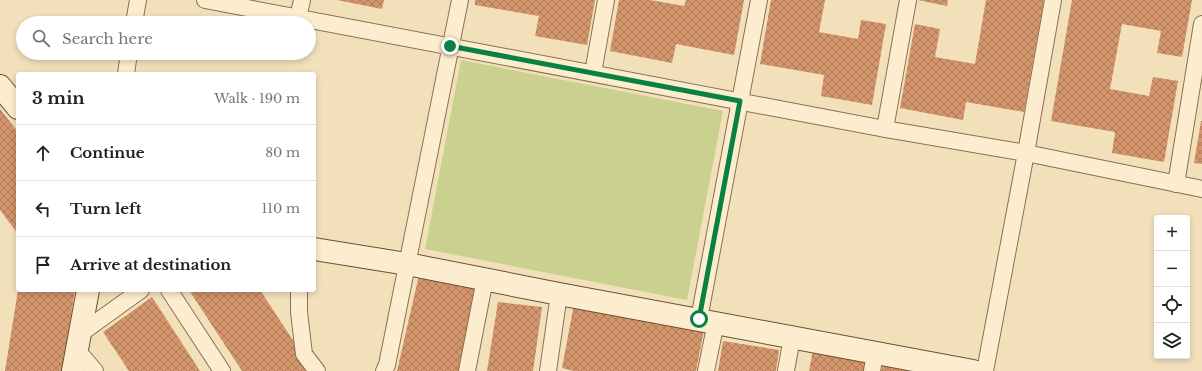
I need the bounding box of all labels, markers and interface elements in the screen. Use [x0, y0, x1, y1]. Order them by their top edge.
search box [16, 16, 316, 60]
icon: search [30, 27, 52, 49]
text: Search here [62, 29, 153, 48]
route end [441, 37, 459, 55]
text: 3 min [32, 88, 85, 109]
text: Walk · 190 m [214, 90, 300, 107]
icon: ahead [32, 142, 54, 164]
text: Continue [70, 143, 145, 162]
text: 80 m [265, 144, 300, 161]
icon: left [32, 198, 54, 220]
text: Turn left [70, 199, 141, 218]
text: 110 m [261, 200, 300, 217]
map controls [1154, 215, 1190, 359]
button: + [1154, 215, 1190, 251]
button: − [1154, 251, 1190, 287]
icon: arrive [32, 254, 54, 276]
text: Arrive at destination [70, 255, 231, 274]
button: locate [1154, 287, 1190, 323]
route start [690, 310, 708, 328]
button: layers [1154, 323, 1190, 359]

